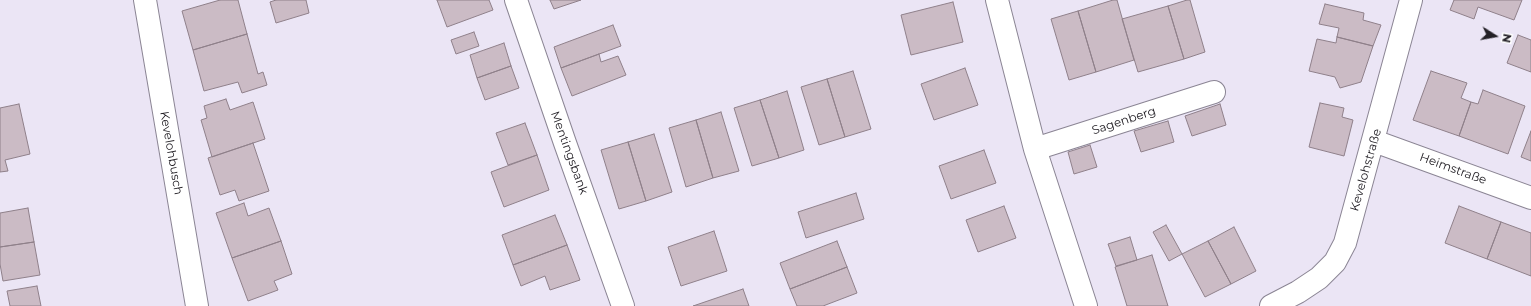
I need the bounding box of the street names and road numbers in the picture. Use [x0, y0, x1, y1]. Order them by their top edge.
street label: Sagenberg [1090, 104, 1158, 138]
street label: Mentingsbank [547, 109, 591, 197]
street label: Kevelohbusch [157, 110, 185, 196]
street label: Kevelohstraße [1347, 127, 1385, 213]
street label: Heimstraße [1417, 150, 1489, 188]

